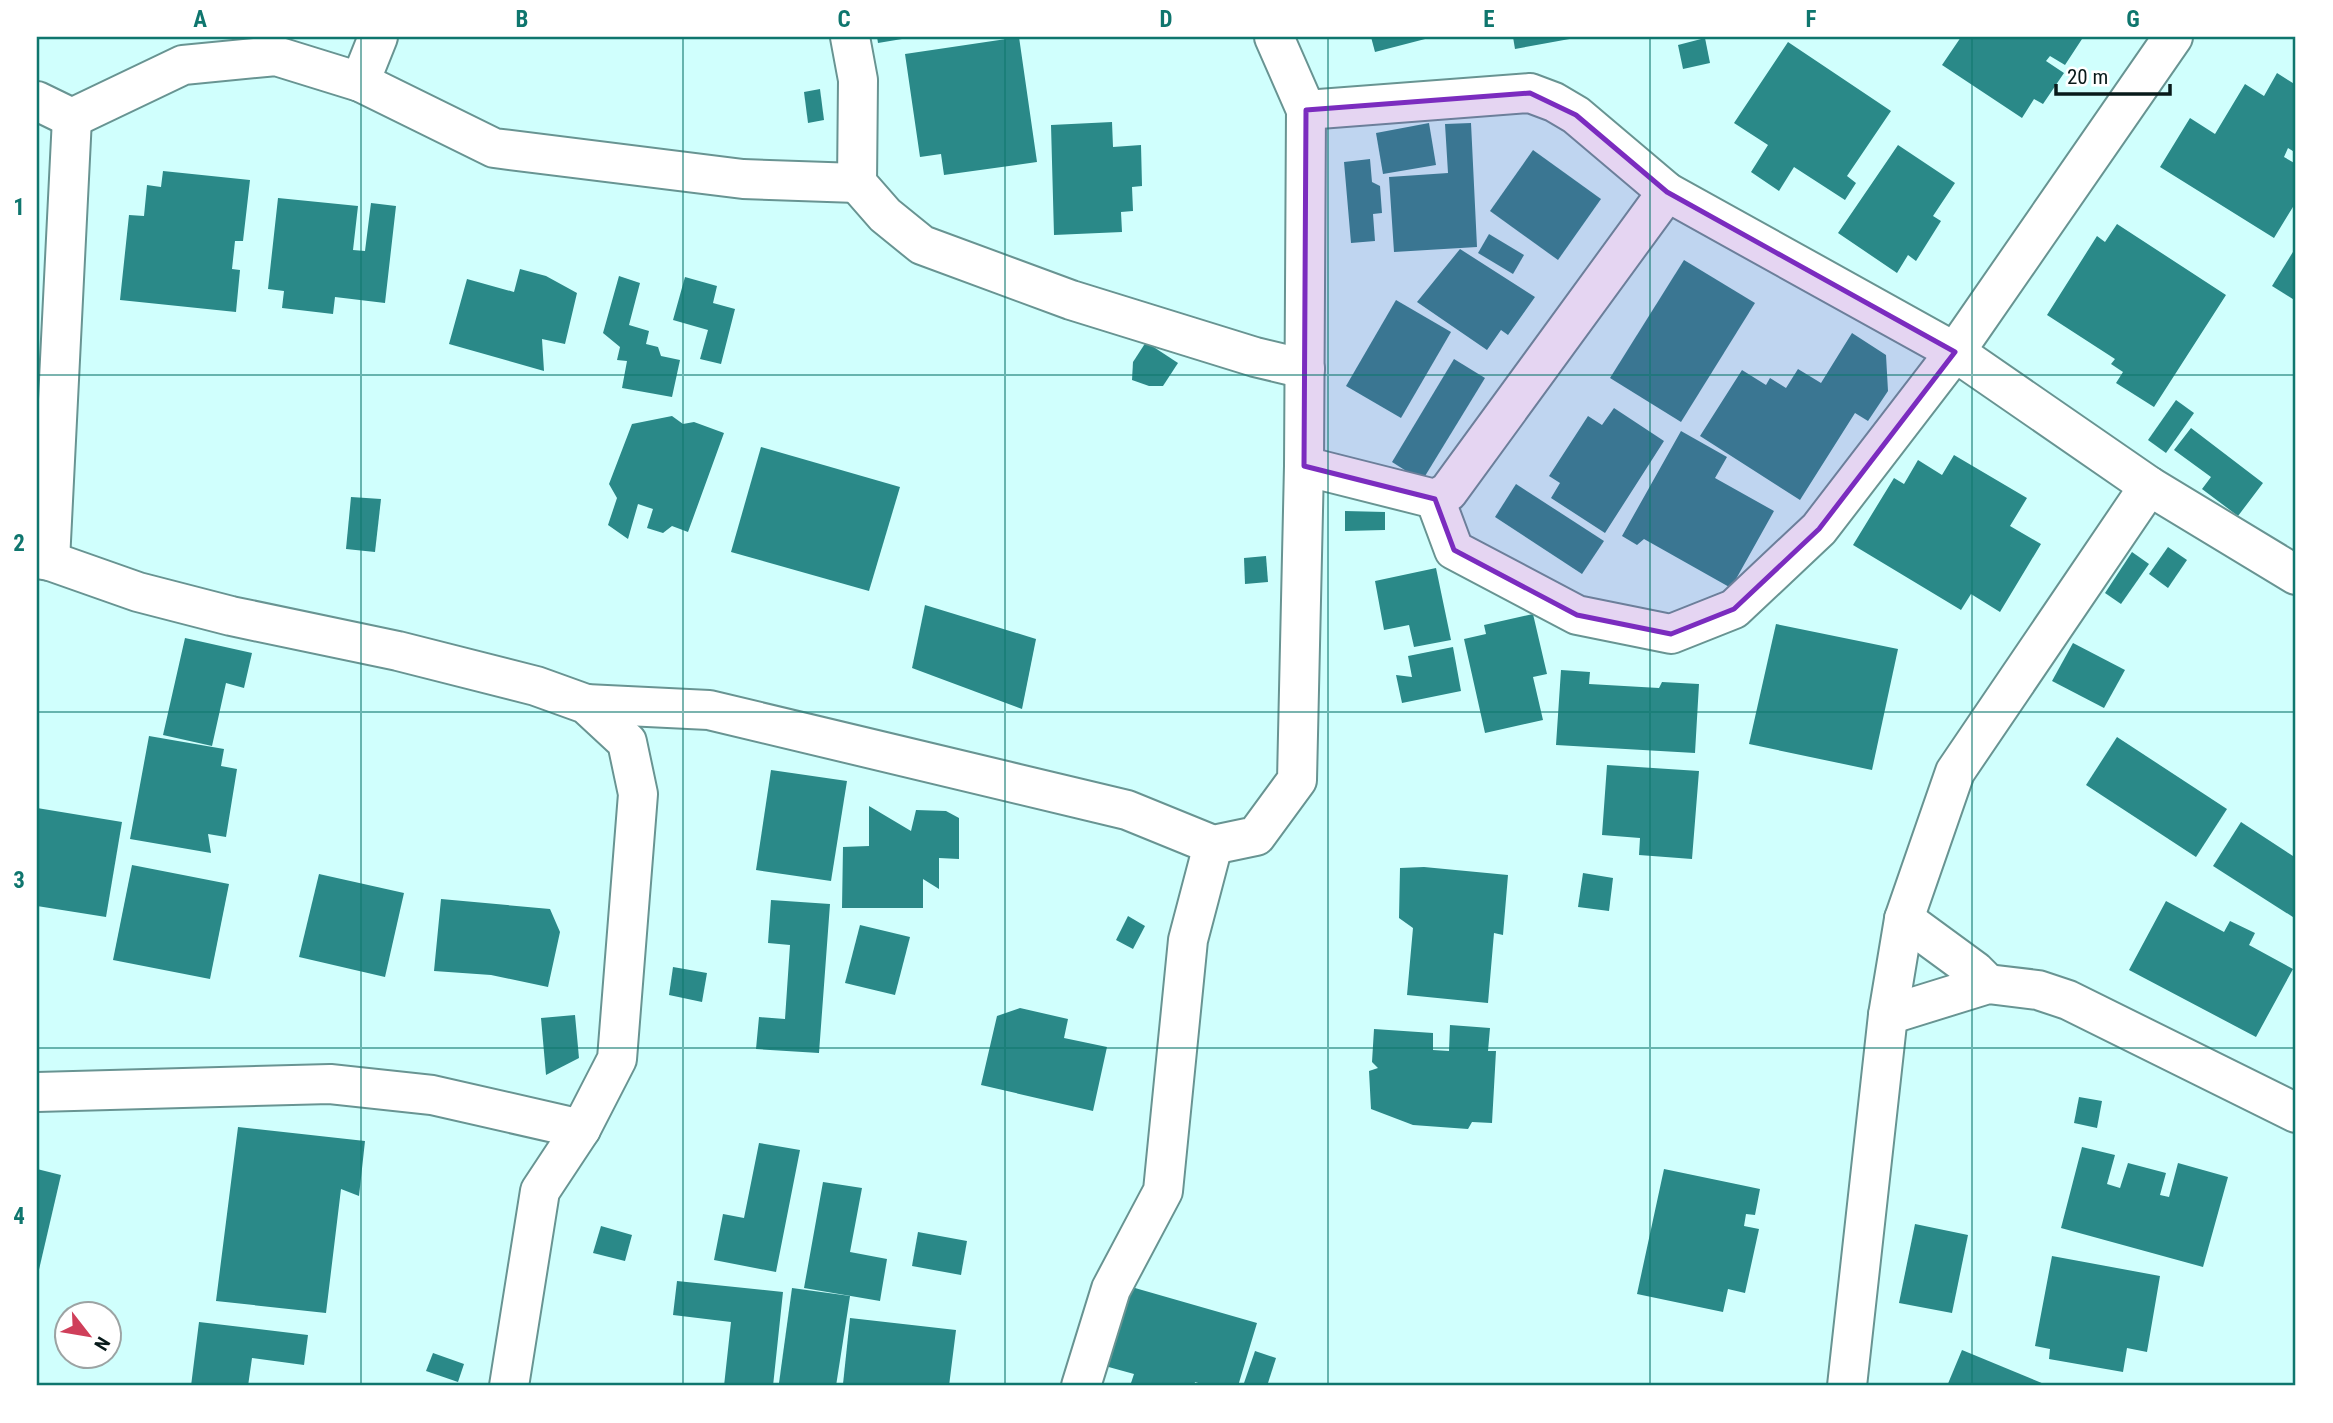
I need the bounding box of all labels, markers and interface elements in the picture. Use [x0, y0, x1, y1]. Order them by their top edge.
text: A [193, 6, 207, 33]
text: B [516, 6, 528, 33]
text: C [837, 6, 851, 33]
text: D [1160, 6, 1173, 33]
text: E [1483, 6, 1495, 33]
text: F [1806, 6, 1817, 33]
text: G [2126, 6, 2140, 33]
scale bar [2056, 52, 2170, 96]
text: 20 m [2067, 65, 2108, 89]
text: 1 [13, 194, 25, 221]
text: 2 [13, 530, 25, 557]
text: 3 [13, 867, 25, 894]
text: 4 [13, 1203, 25, 1230]
north arrow [52, 1300, 122, 1370]
text: N [89, 1333, 115, 1354]

